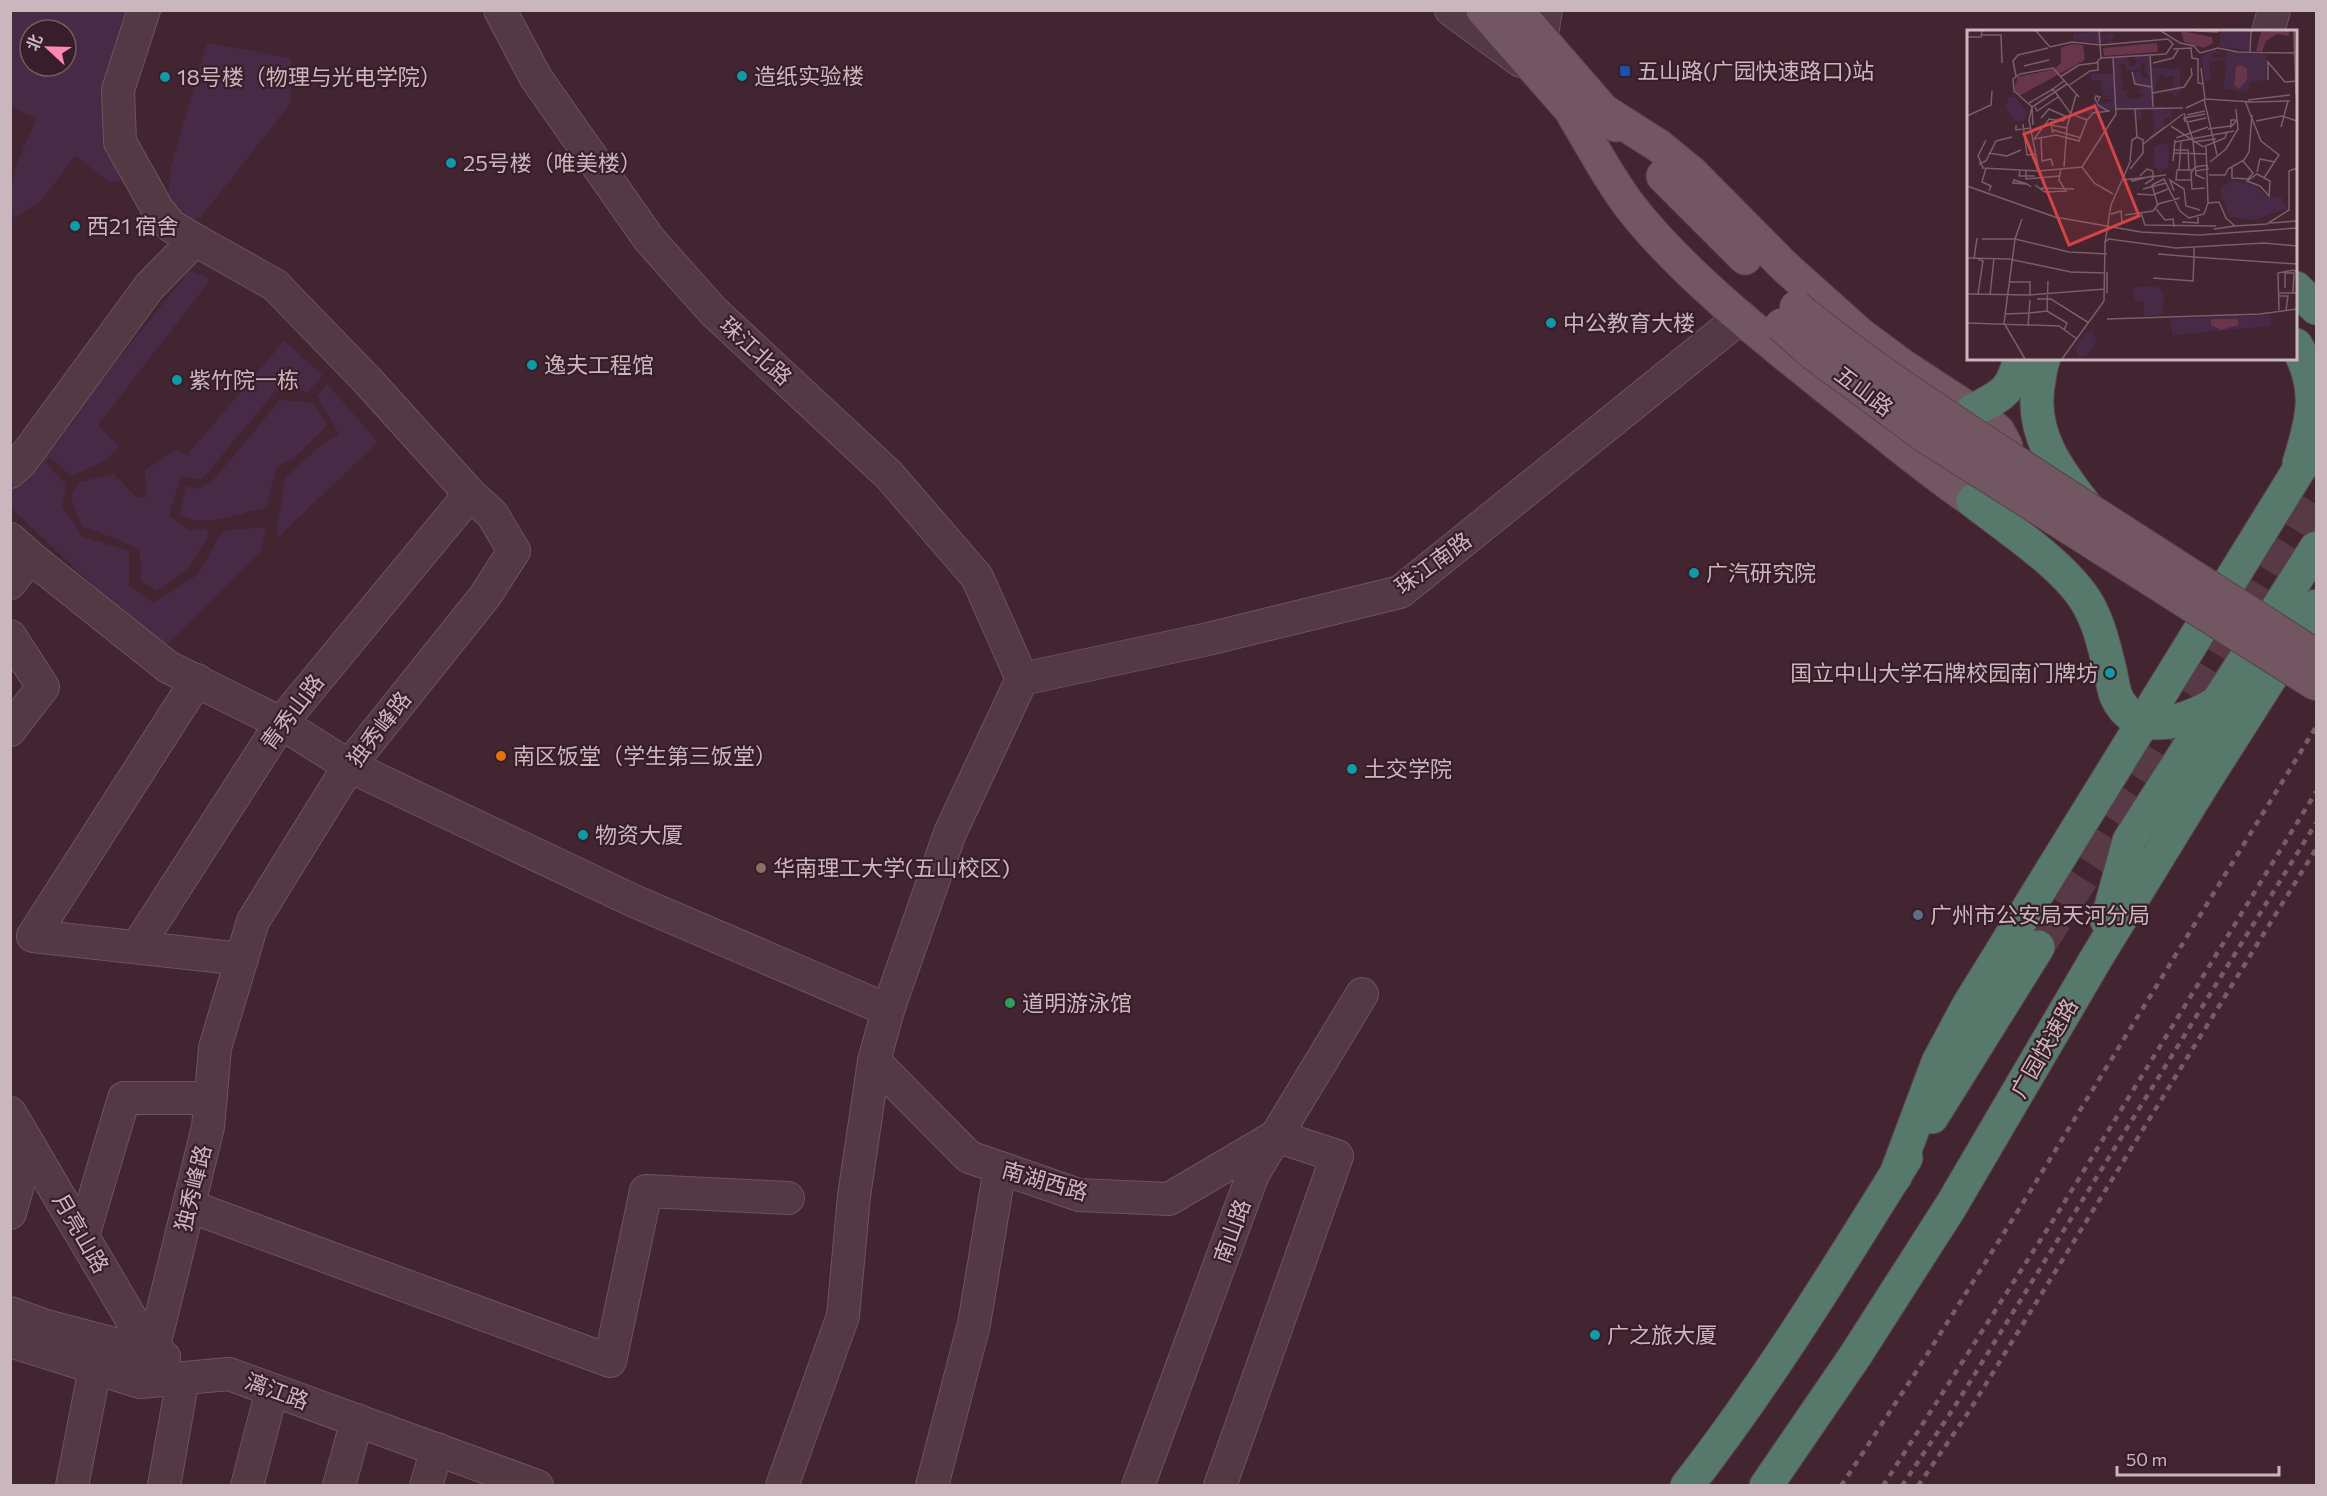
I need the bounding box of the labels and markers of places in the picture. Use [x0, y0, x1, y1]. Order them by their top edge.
place label: 五山路(广园快速路口)站 [1637, 57, 1874, 84]
place label: 造纸实验楼 [754, 62, 864, 89]
place label: 18号楼（物理与光电学院） [177, 63, 442, 90]
marker: 五山路(广园快速路口)站 [1618, 64, 1632, 78]
marker: 造纸实验楼 [735, 69, 749, 83]
marker: 18号楼（物理与光电学院） [158, 70, 172, 84]
place label: 25号楼（唯美楼） [463, 149, 642, 176]
marker: 25号楼（唯美楼） [444, 156, 458, 170]
place label: 西21 宿舍 [87, 212, 179, 239]
marker: 西21 宿舍 [68, 219, 82, 233]
place label: 中公教育大楼 [1563, 309, 1695, 336]
marker: 中公教育大楼 [1544, 316, 1558, 330]
place label: 逸夫工程馆 [544, 351, 654, 378]
marker: 逸夫工程馆 [525, 358, 539, 372]
place label: 紫竹院一栋 [189, 366, 299, 393]
marker: 紫竹院一栋 [170, 373, 184, 387]
place label: 广汽研究院 [1706, 559, 1816, 586]
marker: 广汽研究院 [1687, 566, 1701, 580]
place label: 国立中山大学石牌校园南门牌坊 [1790, 659, 2098, 686]
marker: 国立中山大学石牌校园南门牌坊 [2103, 666, 2117, 680]
place label: 南区饭堂（学生第三饭堂） [513, 742, 777, 769]
marker: 南区饭堂（学生第三饭堂） [494, 749, 508, 763]
place label: 土交学院 [1364, 755, 1452, 782]
marker: 土交学院 [1345, 762, 1359, 776]
place label: 物资大厦 [595, 821, 683, 848]
marker: 物资大厦 [576, 828, 590, 842]
place label: 华南理工大学(五山校区) [773, 854, 1010, 881]
marker: 华南理工大学(五山校区) [754, 861, 768, 875]
place label: 广州市公安局天河分局 [1930, 901, 2150, 928]
marker: 广州市公安局天河分局 [1911, 908, 1925, 922]
place label: 道明游泳馆 [1022, 989, 1132, 1016]
marker: 道明游泳馆 [1003, 996, 1017, 1010]
place label: 广之旅大厦 [1607, 1321, 1717, 1348]
marker: 广之旅大厦 [1588, 1328, 1602, 1342]

